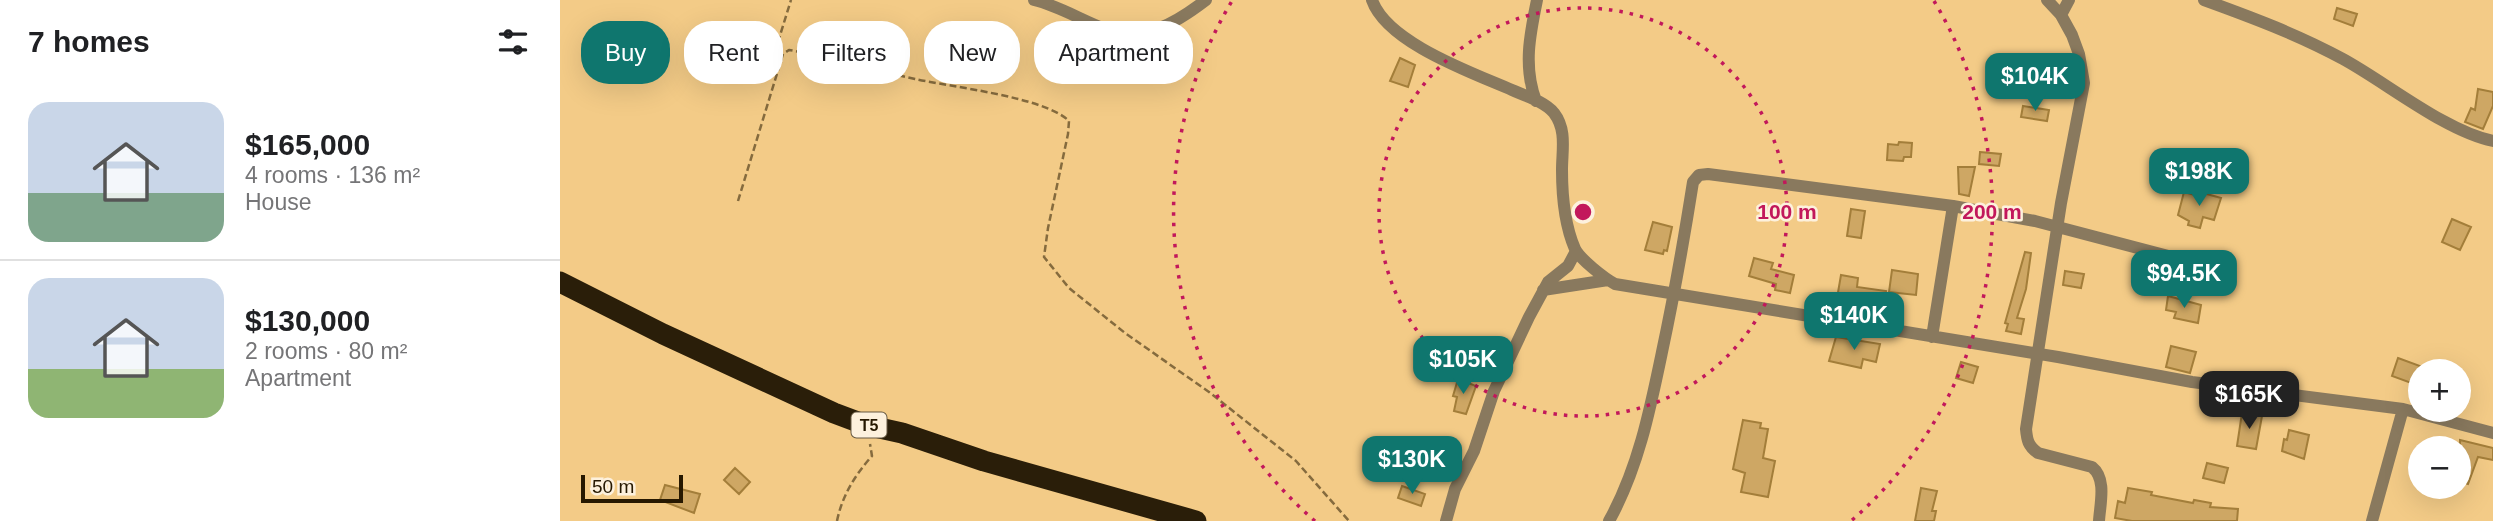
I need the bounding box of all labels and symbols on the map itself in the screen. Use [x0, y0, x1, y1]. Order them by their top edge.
pin: $104K [1986, 54, 2084, 113]
pin: $198K [2150, 148, 2248, 208]
centre of rings [1571, 200, 1595, 224]
text: 100 m [1757, 200, 1817, 223]
text: 200 m [1962, 200, 2022, 223]
pin: $94.5K [2127, 250, 2241, 310]
pin: $140K [1805, 292, 1903, 352]
pin: $105K [1414, 336, 1512, 396]
pin: $165K [2200, 372, 2298, 431]
road number: T5 [852, 412, 886, 438]
pin: $130K [1363, 436, 1461, 496]
scale bar [581, 472, 682, 504]

